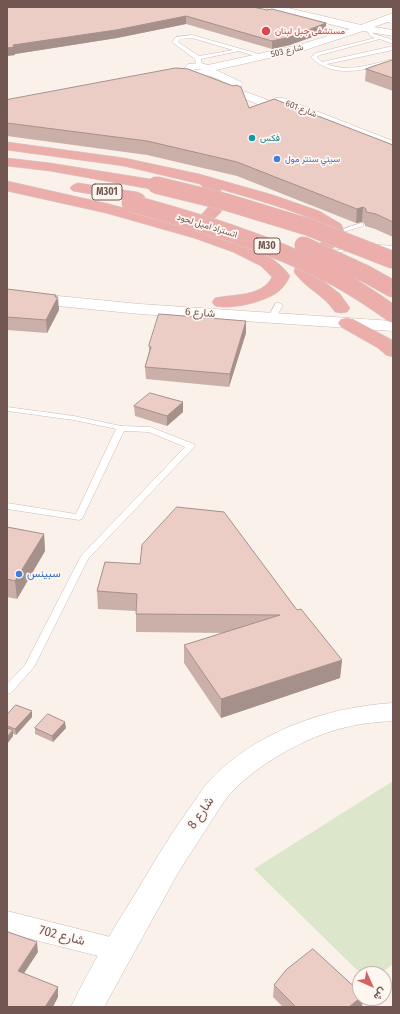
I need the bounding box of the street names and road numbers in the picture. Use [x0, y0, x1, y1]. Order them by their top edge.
street label: شارع 503 [270, 42, 304, 60]
street label: شارع 601 [284, 98, 318, 120]
road number: M301 [92, 184, 122, 200]
street label: اتستراد اميل لحود [175, 212, 239, 240]
road number: M30 [254, 238, 280, 254]
street label: شارع 6 [184, 305, 216, 321]
street label: شارع 8 [184, 794, 218, 832]
street label: شارع 702 [37, 923, 87, 949]

